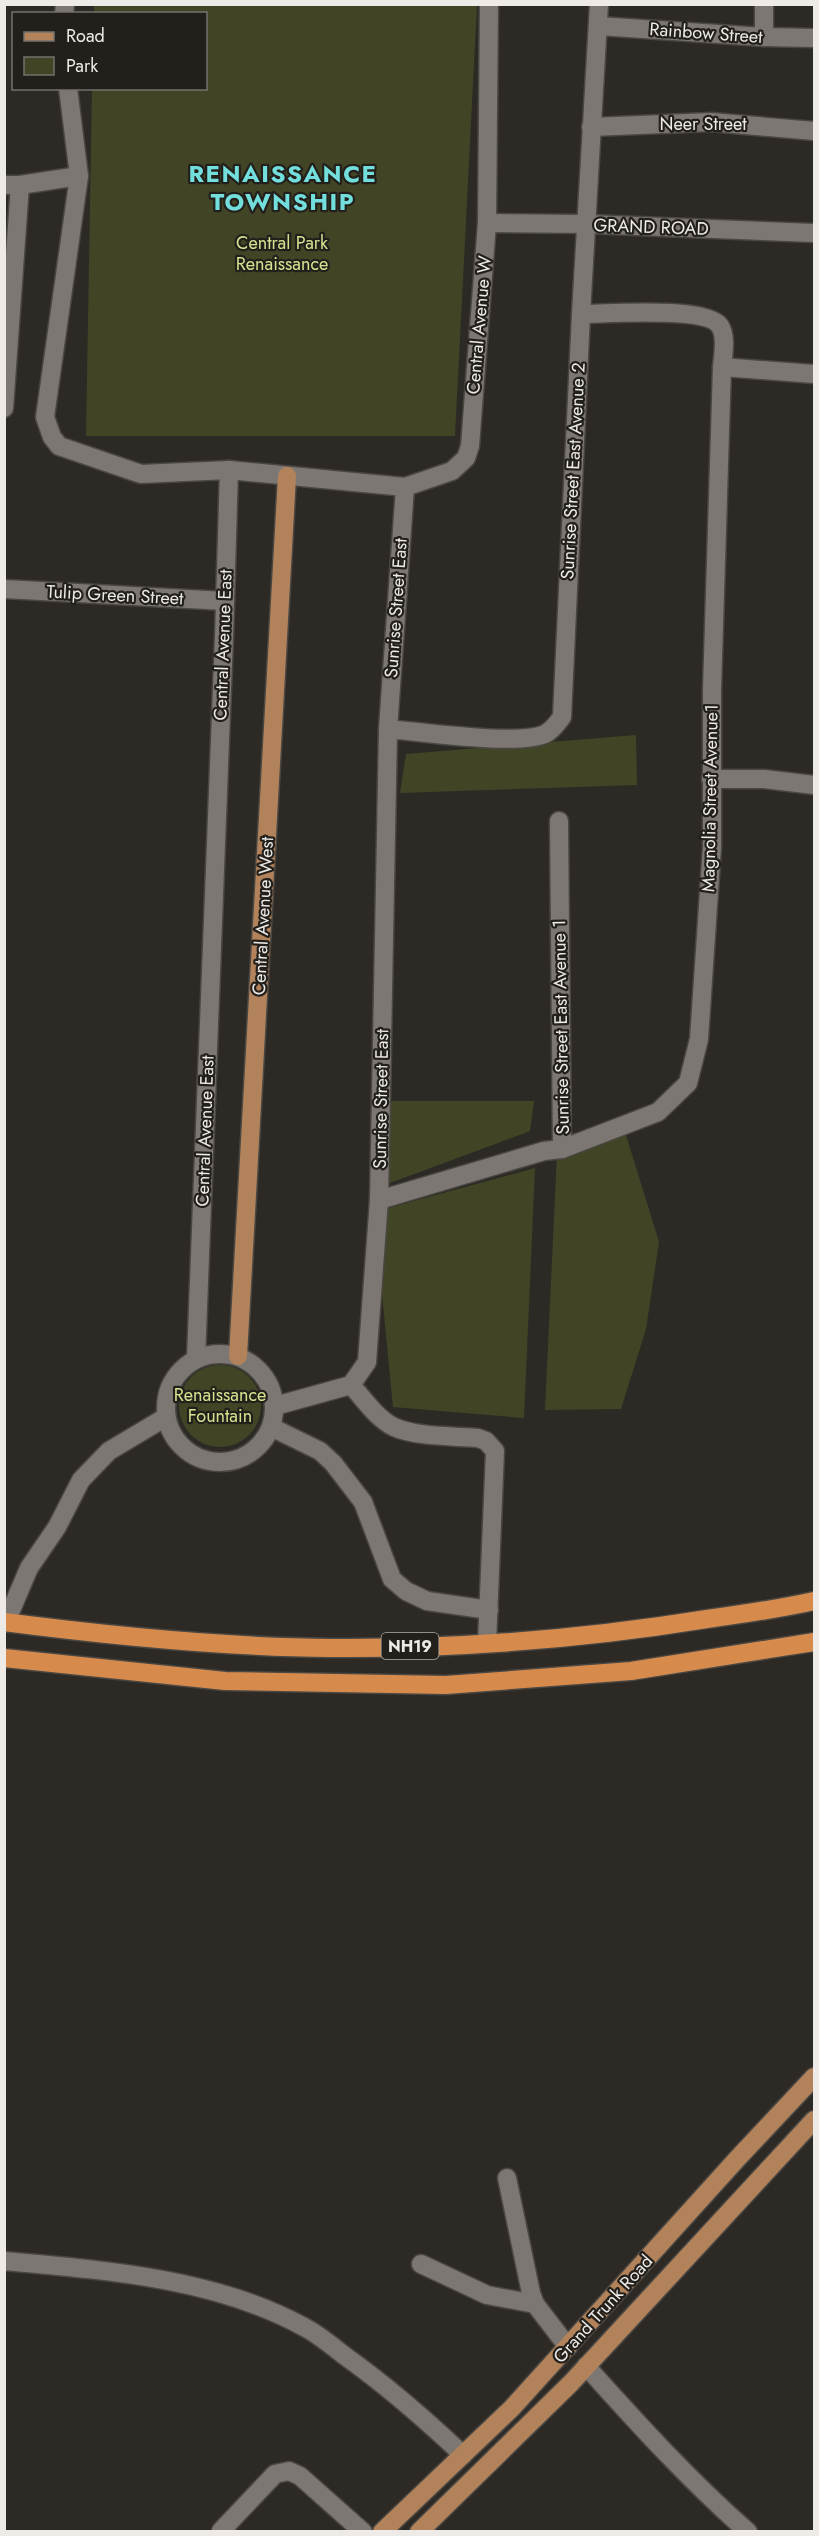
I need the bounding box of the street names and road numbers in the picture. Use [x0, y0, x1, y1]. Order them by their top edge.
street label: Rainbow Street [649, 16, 764, 50]
street label: Neer Street [659, 111, 747, 137]
street label: GRAND ROAD [593, 212, 709, 242]
street label: Central Avenue W [460, 254, 498, 395]
street label: Sunrise Street East Avenue 2 [554, 362, 592, 580]
street label: Sunrise Street East [378, 537, 414, 679]
street label: Central Avenue East [207, 568, 239, 721]
street label: Tulip Green Street [46, 578, 185, 612]
street label: Magnolia Street Avenue1 [695, 704, 725, 892]
street label: Central Avenue West [246, 836, 280, 996]
street label: Sunrise Street East Avenue 1 [546, 919, 576, 1135]
street label: Sunrise Street East [367, 1028, 395, 1169]
street label: Central Avenue East [189, 1054, 221, 1207]
road number: NH19 [382, 1633, 438, 1659]
street label: Grand Trunk Road [547, 2249, 659, 2369]

